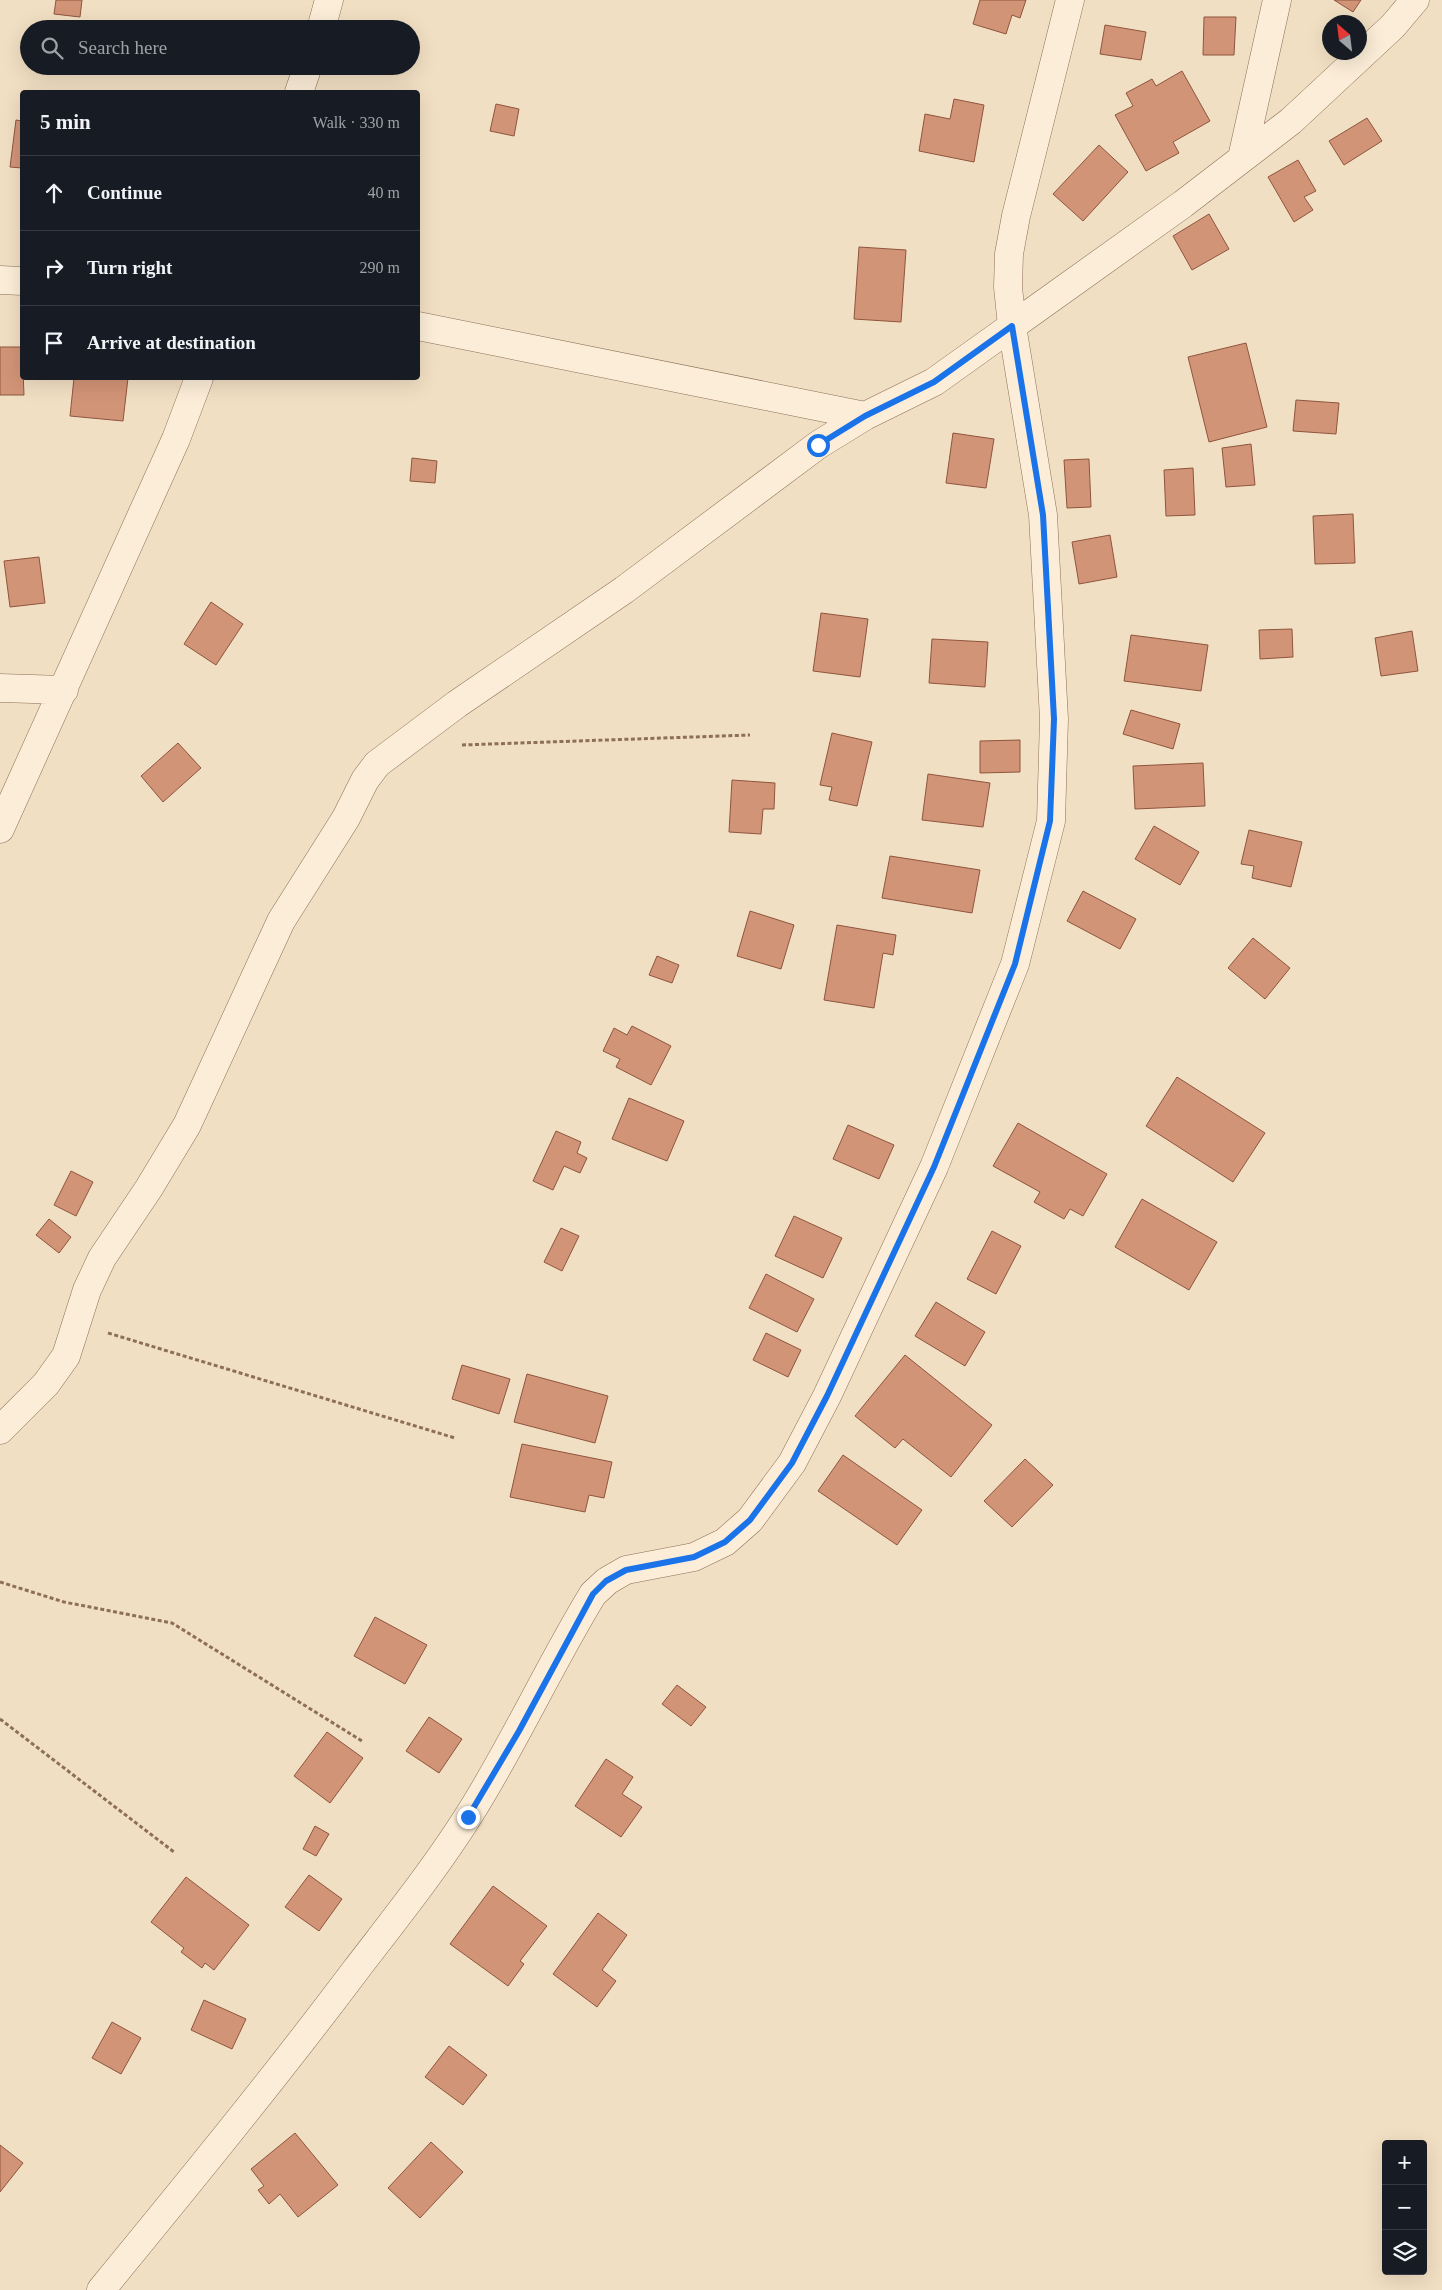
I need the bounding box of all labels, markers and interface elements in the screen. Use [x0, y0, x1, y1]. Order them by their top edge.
north arrow [1322, 15, 1367, 60]
search box [20, 20, 420, 75]
icon: search [38, 34, 66, 62]
text: Search here [78, 37, 167, 58]
text: 5 min [40, 110, 91, 134]
text: Walk · 330 m [313, 114, 400, 131]
icon: ahead [40, 179, 68, 207]
text: Continue [87, 182, 162, 203]
text: 40 m [368, 184, 400, 201]
icon: right [40, 254, 68, 282]
text: Turn right [87, 257, 172, 278]
text: 290 m [360, 259, 400, 276]
icon: arrive [40, 329, 68, 357]
text: Arrive at destination [87, 332, 256, 353]
route start [807, 434, 830, 457]
route end [457, 1806, 480, 1829]
map controls [1382, 2140, 1427, 2275]
button: + [1382, 2140, 1427, 2185]
button: − [1382, 2185, 1427, 2230]
button: layers [1382, 2230, 1427, 2275]

